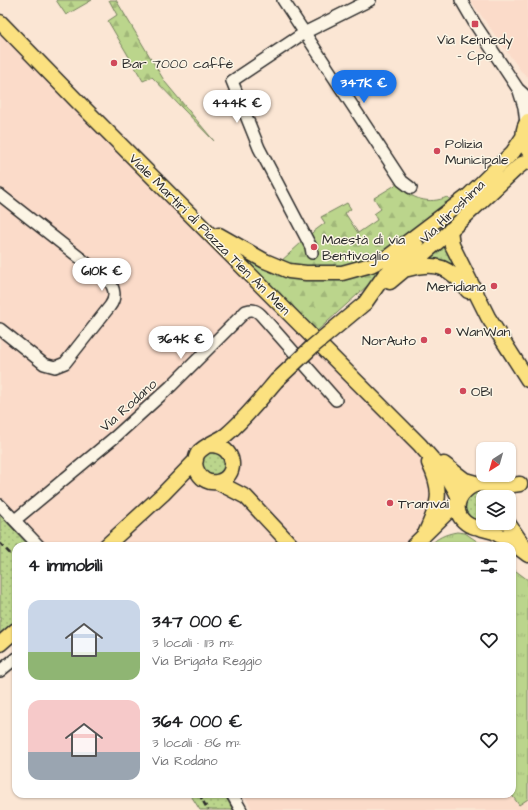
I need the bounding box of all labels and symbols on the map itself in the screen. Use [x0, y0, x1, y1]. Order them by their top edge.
marker: Via Kennedy - Cpo [470, 19, 480, 29]
place label: Via Kennedy - Cpo [437, 30, 513, 66]
place label: Bar 7000 caffè [122, 54, 234, 74]
marker: Bar 7000 caffè [109, 58, 119, 68]
pin: 347K € [331, 70, 397, 104]
pin: 444K € [204, 90, 270, 124]
place label: Polizia Municipale [445, 134, 509, 170]
marker: Polizia Municipale [432, 146, 442, 156]
street label: Viale Martiri di Piazza Tien An Men [124, 149, 295, 320]
street label: Via Hiroshima [416, 175, 490, 248]
place label: Maestà di via Bentivoglio [322, 230, 405, 266]
marker: Maestà di via Bentivoglio [309, 242, 319, 252]
pin: 610K € [69, 258, 135, 292]
place label: Meridiana [426, 277, 486, 297]
marker: Meridiana [489, 281, 499, 291]
place label: WanWan [456, 322, 511, 342]
pin: 364K € [148, 326, 214, 360]
marker: WanWan [443, 326, 453, 336]
place label: NorAuto [362, 331, 416, 351]
marker: NorAuto [419, 335, 429, 345]
street label: Via Rodano [96, 375, 162, 437]
place label: OBI [471, 382, 492, 402]
marker: OBI [458, 386, 468, 396]
north arrow [476, 442, 516, 482]
place label: Tramvai [398, 494, 449, 514]
marker: Tramvai [385, 498, 395, 508]

